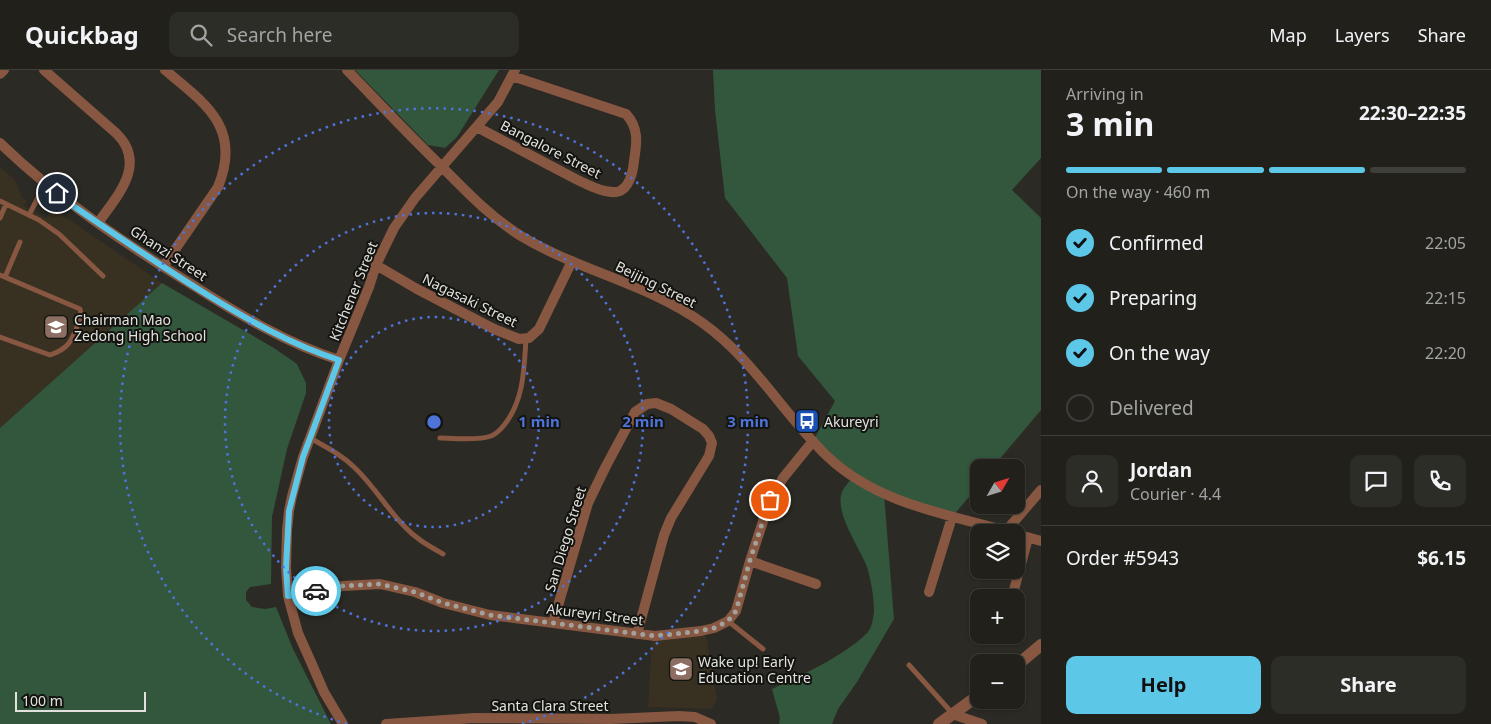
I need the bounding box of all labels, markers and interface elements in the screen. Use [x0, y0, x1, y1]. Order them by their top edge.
search box [169, 12, 519, 57]
text: Quickbag [25, 18, 139, 51]
icon: search [187, 21, 215, 49]
text: Search here [227, 22, 332, 48]
text: Map [1269, 23, 1307, 47]
text: Layers [1335, 23, 1390, 47]
text: Share [1418, 23, 1466, 47]
text: Arriving in [1066, 83, 1144, 105]
text: 22:30–22:35 [1359, 100, 1466, 126]
text: 3 min [1066, 102, 1154, 145]
street label: Bangalore Street [498, 116, 604, 182]
pin [36, 172, 78, 214]
icon: home [43, 179, 71, 207]
text: On the way · 460 m [1066, 181, 1210, 203]
street label: Ghanzi Street [127, 221, 211, 285]
icon: check [1066, 229, 1094, 257]
text: Confirmed [1109, 230, 1204, 256]
text: 22:05 [1425, 232, 1466, 254]
street label: Kitchener Street [324, 238, 382, 344]
street label: Beijing Street [612, 256, 700, 312]
street label: Nagasaki Street [419, 269, 521, 331]
icon: check [1066, 284, 1094, 312]
text: Preparing [1109, 285, 1197, 311]
text: 22:15 [1425, 287, 1466, 309]
place label: Chairman Mao Zedong High School [74, 310, 206, 345]
school or university icon: Chairman Mao Zedong High School [43, 314, 69, 340]
icon: check [1066, 339, 1094, 367]
text: On the way [1109, 340, 1210, 366]
text: 22:20 [1425, 342, 1466, 364]
text: Delivered [1109, 395, 1194, 421]
bus stop icon: Akureyri [794, 408, 820, 434]
text: 1 min [518, 411, 560, 431]
text: 2 min [622, 411, 664, 431]
text: 3 min [727, 411, 769, 431]
place label: Akureyri [824, 412, 879, 431]
centre of rings [425, 413, 443, 431]
button: person [1066, 455, 1118, 507]
button: chat [1350, 455, 1402, 507]
button: phone [1414, 455, 1466, 507]
text: Jordan [1130, 457, 1192, 483]
north arrow [970, 459, 1025, 514]
map controls [970, 459, 1025, 709]
pin [749, 479, 791, 521]
text: Courier · 4.4 [1130, 483, 1221, 505]
street label: San Diego Street [540, 484, 590, 594]
icon: bag [756, 486, 784, 514]
button: layers [970, 524, 1025, 579]
text: Order #5943 [1066, 545, 1179, 571]
text: $6.15 [1417, 545, 1466, 571]
courier [291, 566, 341, 616]
icon: car [302, 577, 330, 605]
button: + [970, 589, 1025, 644]
street label: Akureyri Street [545, 599, 645, 629]
place label: Wake up! Early Education Centre [698, 652, 811, 687]
button: − [970, 654, 1025, 709]
school or university icon: Wake up! Early Education Centre [668, 656, 694, 682]
button: Help [1066, 656, 1261, 714]
button: Share [1271, 656, 1466, 714]
scale bar [15, 689, 146, 712]
text: 100 m [22, 691, 63, 710]
street label: Santa Clara Street [491, 696, 609, 715]

